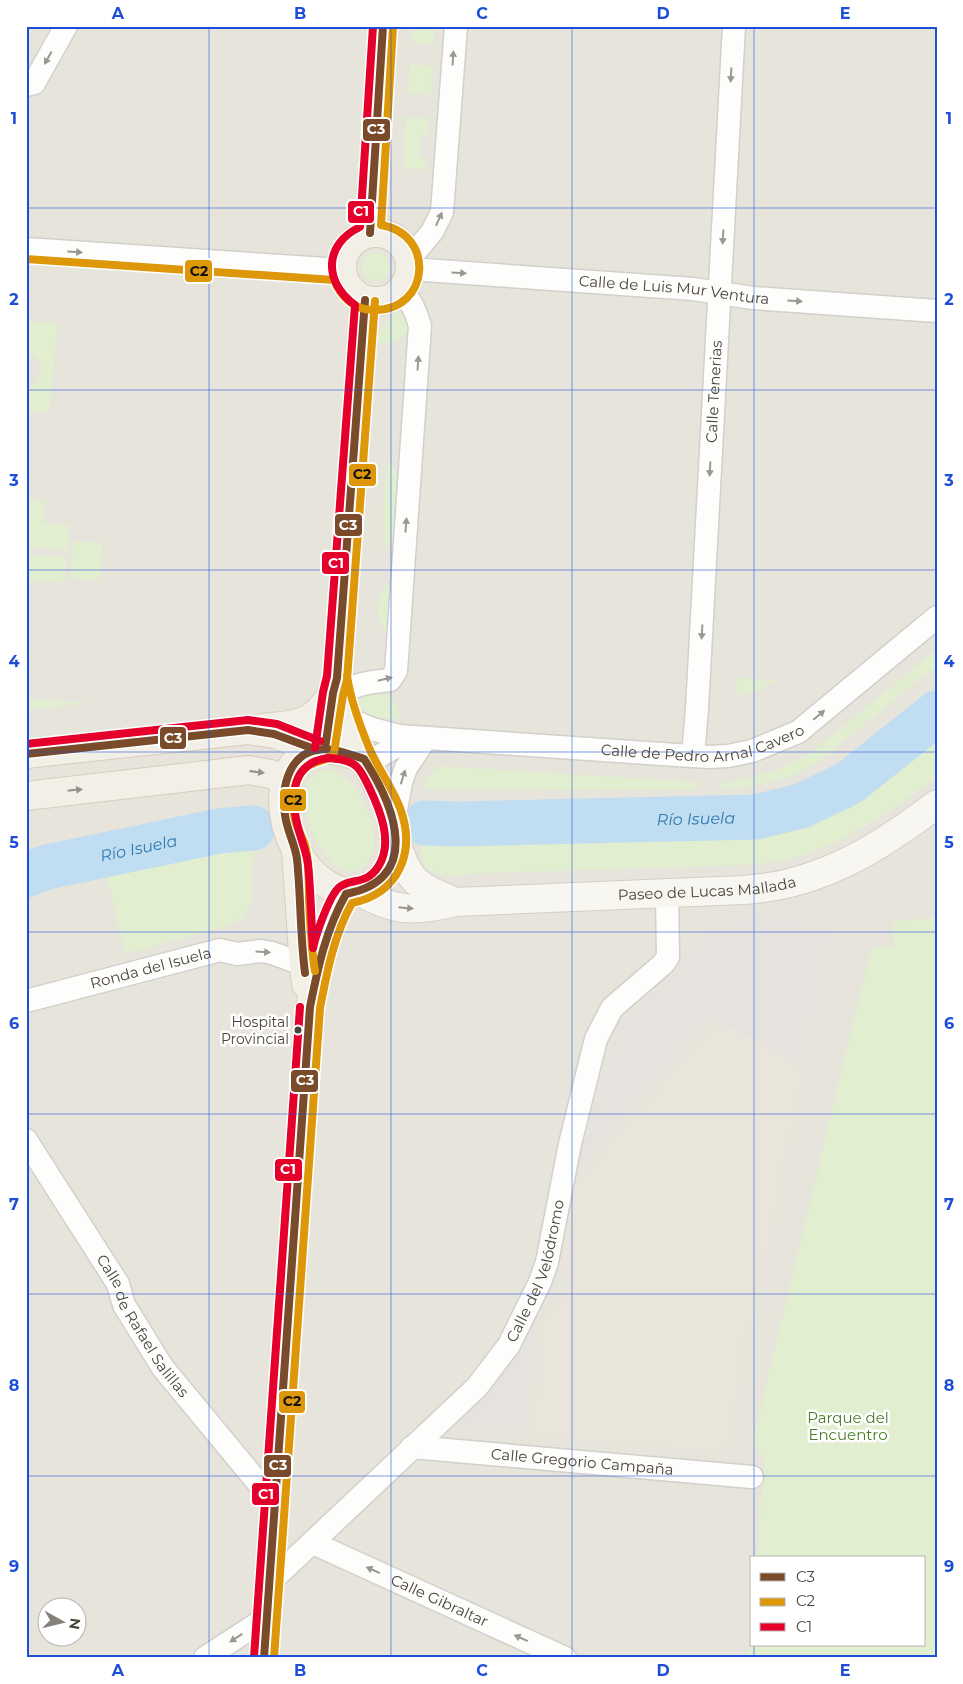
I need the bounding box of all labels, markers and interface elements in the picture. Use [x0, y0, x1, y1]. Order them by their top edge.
text: A [111, 4, 125, 23]
text: B [294, 4, 306, 23]
text: C [476, 4, 488, 23]
text: D [656, 4, 670, 23]
text: E [840, 4, 850, 23]
one-way arrow [450, 50, 458, 66]
one-way arrow [44, 51, 52, 66]
one-way arrow [727, 67, 735, 83]
text: 1 [11, 109, 17, 128]
text: 1 [946, 109, 952, 128]
line badge: C3 [362, 118, 391, 142]
text: C3 [367, 120, 385, 138]
line badge: C1 [347, 200, 375, 224]
text: C1 [353, 202, 369, 220]
one-way arrow [435, 212, 443, 226]
one-way arrow [718, 229, 726, 245]
one-way arrow [67, 248, 83, 256]
line badge: C2 [184, 259, 213, 283]
text: C2 [190, 262, 208, 280]
one-way arrow [451, 269, 467, 277]
street label: Calle de Luis Mur Ventura [578, 271, 770, 308]
text: 2 [9, 290, 19, 309]
text: 2 [944, 290, 954, 309]
one-way arrow [787, 298, 803, 306]
street label: Calle Tenerias [701, 340, 726, 443]
one-way arrow [414, 354, 422, 370]
one-way arrow [706, 462, 714, 478]
line badge: C2 [348, 463, 377, 487]
text: C2 [353, 465, 371, 483]
text: 3 [8, 471, 19, 490]
text: 3 [943, 471, 954, 490]
line badge: C3 [334, 513, 363, 537]
text: C3 [339, 516, 357, 534]
one-way arrow [403, 516, 411, 532]
line badge: C1 [321, 551, 350, 575]
text: C1 [328, 554, 344, 572]
one-way arrow [697, 624, 705, 640]
text: 4 [8, 652, 20, 671]
text: 4 [943, 652, 955, 671]
one-way arrow [377, 675, 393, 683]
one-way arrow [812, 709, 825, 720]
street label: Calle de Pedro Arnal Cavero [600, 721, 808, 766]
line badge: C3 [159, 726, 187, 750]
text: C3 [164, 729, 182, 747]
one-way arrow [249, 768, 265, 776]
one-way arrow [400, 769, 408, 784]
one-way arrow [67, 786, 83, 794]
line badge: C2 [279, 788, 307, 812]
text: C2 [284, 791, 302, 809]
water label: Río Isuela [657, 808, 735, 829]
water label: Río Isuela [98, 831, 179, 866]
text: 5 [9, 833, 19, 852]
text: 5 [944, 833, 954, 852]
street label: Paseo de Lucas Mallada [617, 872, 798, 904]
one-way arrow [398, 904, 414, 912]
street label: Ronda del Isuela [88, 943, 213, 993]
one-way arrow [255, 949, 271, 957]
place label: Hospital Provincial [221, 1013, 289, 1048]
text: 6 [9, 1014, 19, 1033]
text: 6 [944, 1014, 954, 1033]
marker: Hospital Provincial [293, 1025, 303, 1035]
line badge: C3 [290, 1069, 319, 1093]
text: C3 [296, 1071, 314, 1089]
line badge: C1 [274, 1158, 303, 1182]
text: C1 [280, 1160, 296, 1178]
text: 7 [9, 1195, 19, 1214]
text: 7 [944, 1195, 954, 1214]
street label: Calle del Velódromo [502, 1198, 568, 1345]
street label: Calle de Rafael Salillas [93, 1251, 193, 1401]
text: 8 [9, 1376, 19, 1395]
text: 8 [944, 1376, 954, 1395]
line badge: C2 [278, 1390, 306, 1414]
text: C2 [283, 1392, 301, 1410]
park label: Parque del Encuentro [807, 1408, 889, 1444]
street label: Calle Gregorio Campaña [490, 1444, 674, 1479]
line badge: C3 [263, 1454, 292, 1478]
text: C3 [269, 1456, 287, 1474]
line badge: C1 [251, 1482, 280, 1506]
text: C1 [258, 1485, 274, 1503]
legend [750, 1556, 926, 1646]
text: 9 [9, 1557, 19, 1576]
text: 9 [944, 1557, 954, 1576]
one-way arrow [366, 1566, 380, 1574]
text: C3 [796, 1567, 815, 1586]
street label: Calle Gibraltar [388, 1570, 491, 1631]
text: C2 [796, 1591, 815, 1610]
north arrow [38, 1596, 88, 1646]
text: N [65, 1617, 85, 1631]
text: C1 [796, 1617, 812, 1636]
one-way arrow [229, 1633, 242, 1643]
one-way arrow [514, 1633, 528, 1641]
text: A [111, 1661, 125, 1680]
text: B [294, 1661, 306, 1680]
text: C [476, 1661, 488, 1680]
text: D [656, 1661, 670, 1680]
text: E [840, 1661, 850, 1680]

